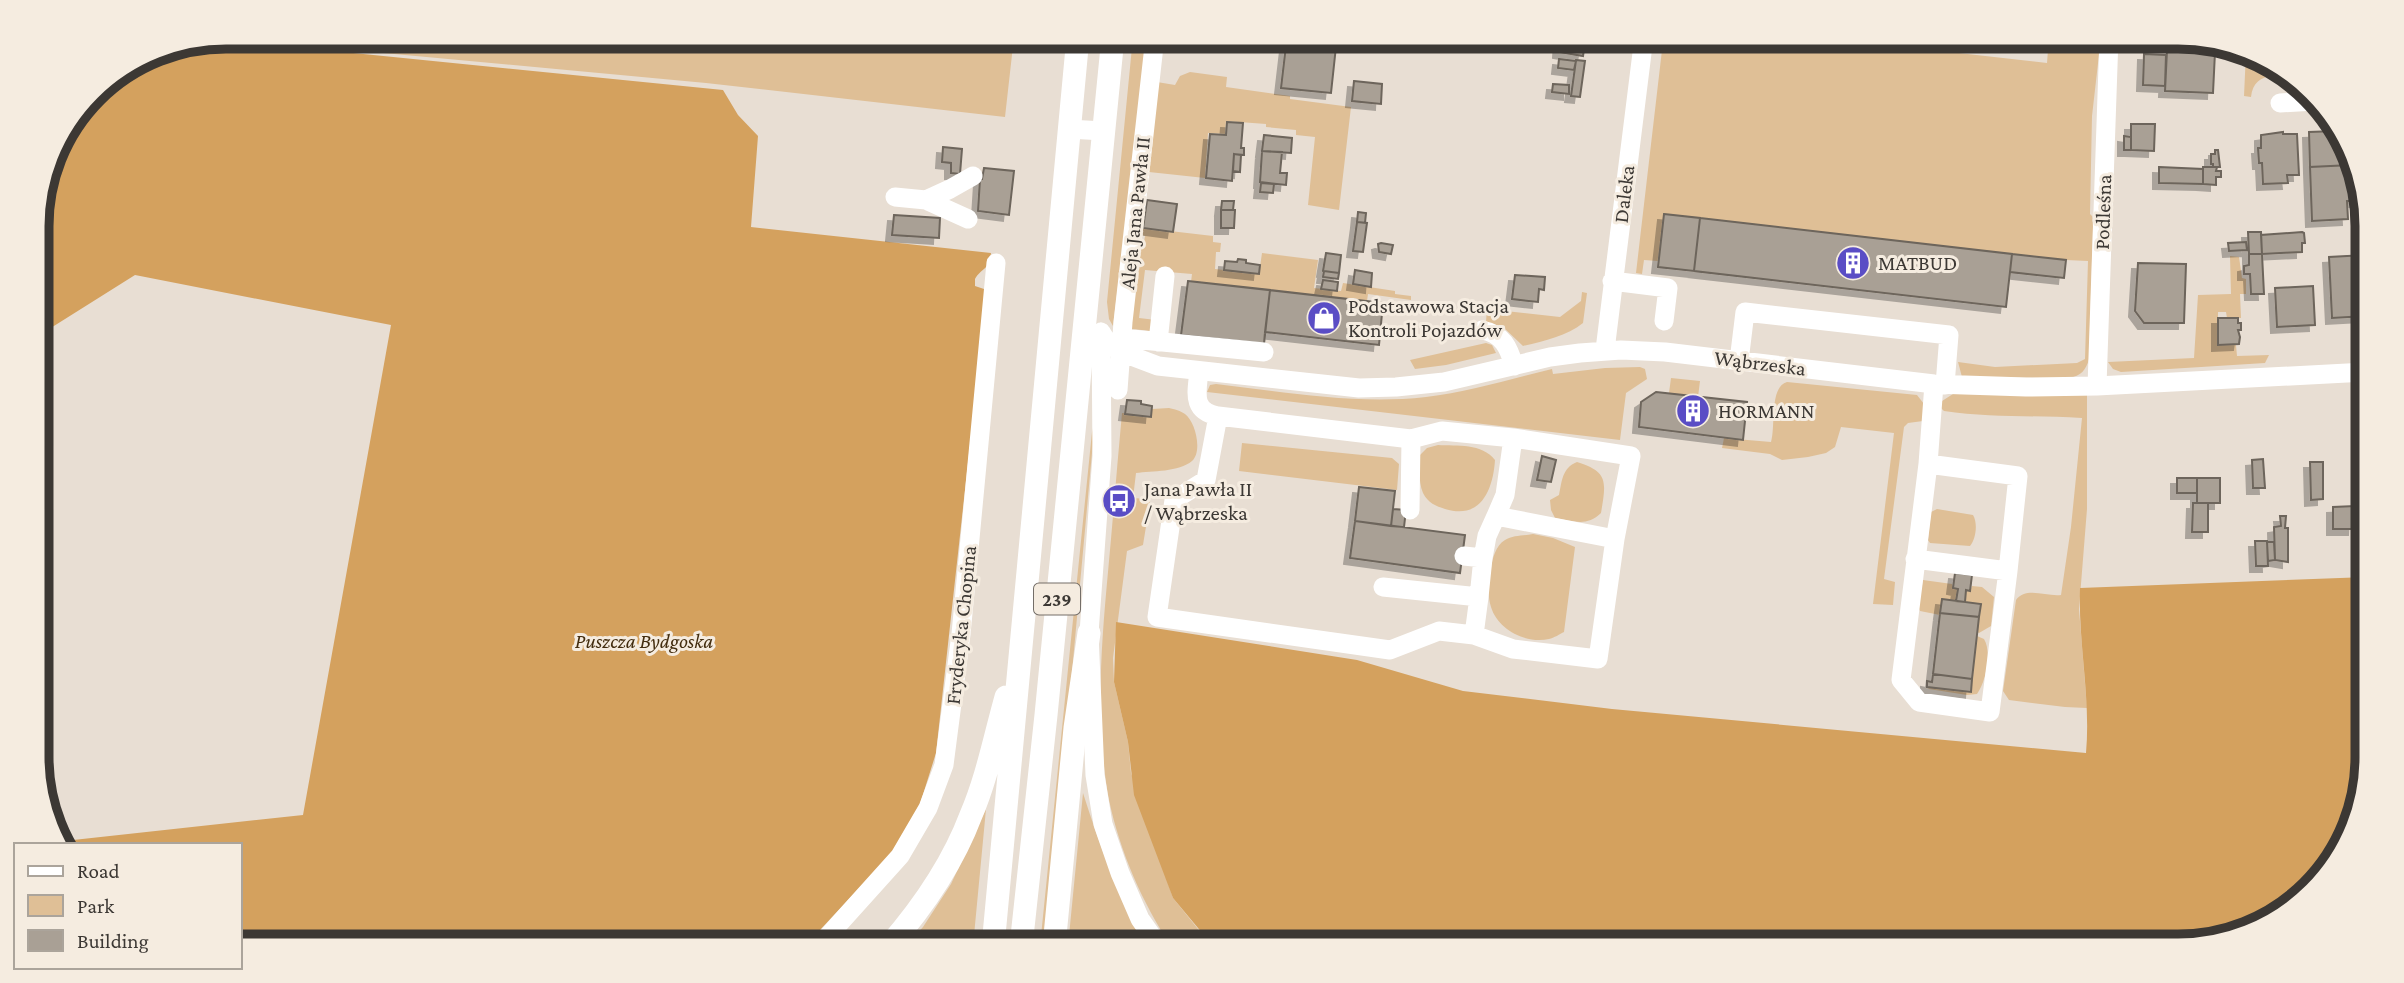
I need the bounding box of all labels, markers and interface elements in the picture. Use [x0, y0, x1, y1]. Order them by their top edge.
street label: Aleja Jana Pawła II [1115, 135, 1155, 291]
street label: Daleka [1609, 163, 1639, 224]
street label: Podleśna [2090, 174, 2116, 250]
building icon: MATBUD [1834, 244, 1872, 282]
place label: MATBUD [1878, 251, 1957, 275]
place label: Podstawowa Stacja Kontroli Pojazdów [1348, 294, 1509, 342]
shop icon: Podstawowa Stacja Kontroli Pojazdów [1305, 299, 1343, 337]
street label: Wąbrzeska [1713, 345, 1808, 381]
building icon: HORMANN [1674, 392, 1712, 430]
place label: HORMANN [1718, 399, 1815, 423]
place label: Jana Pawła II / Wąbrzeska [1142, 477, 1252, 525]
bus stop icon: Jana Pawła II / Wąbrzeska [1100, 482, 1138, 520]
street label: Fryderyka Chopina [941, 544, 981, 706]
road number: 239 [1034, 584, 1080, 614]
park label: Puszcza Bydgoska [575, 629, 713, 653]
legend [14, 843, 242, 969]
text: Road [77, 859, 120, 883]
text: Park [77, 894, 114, 918]
text: Building [77, 929, 149, 953]

